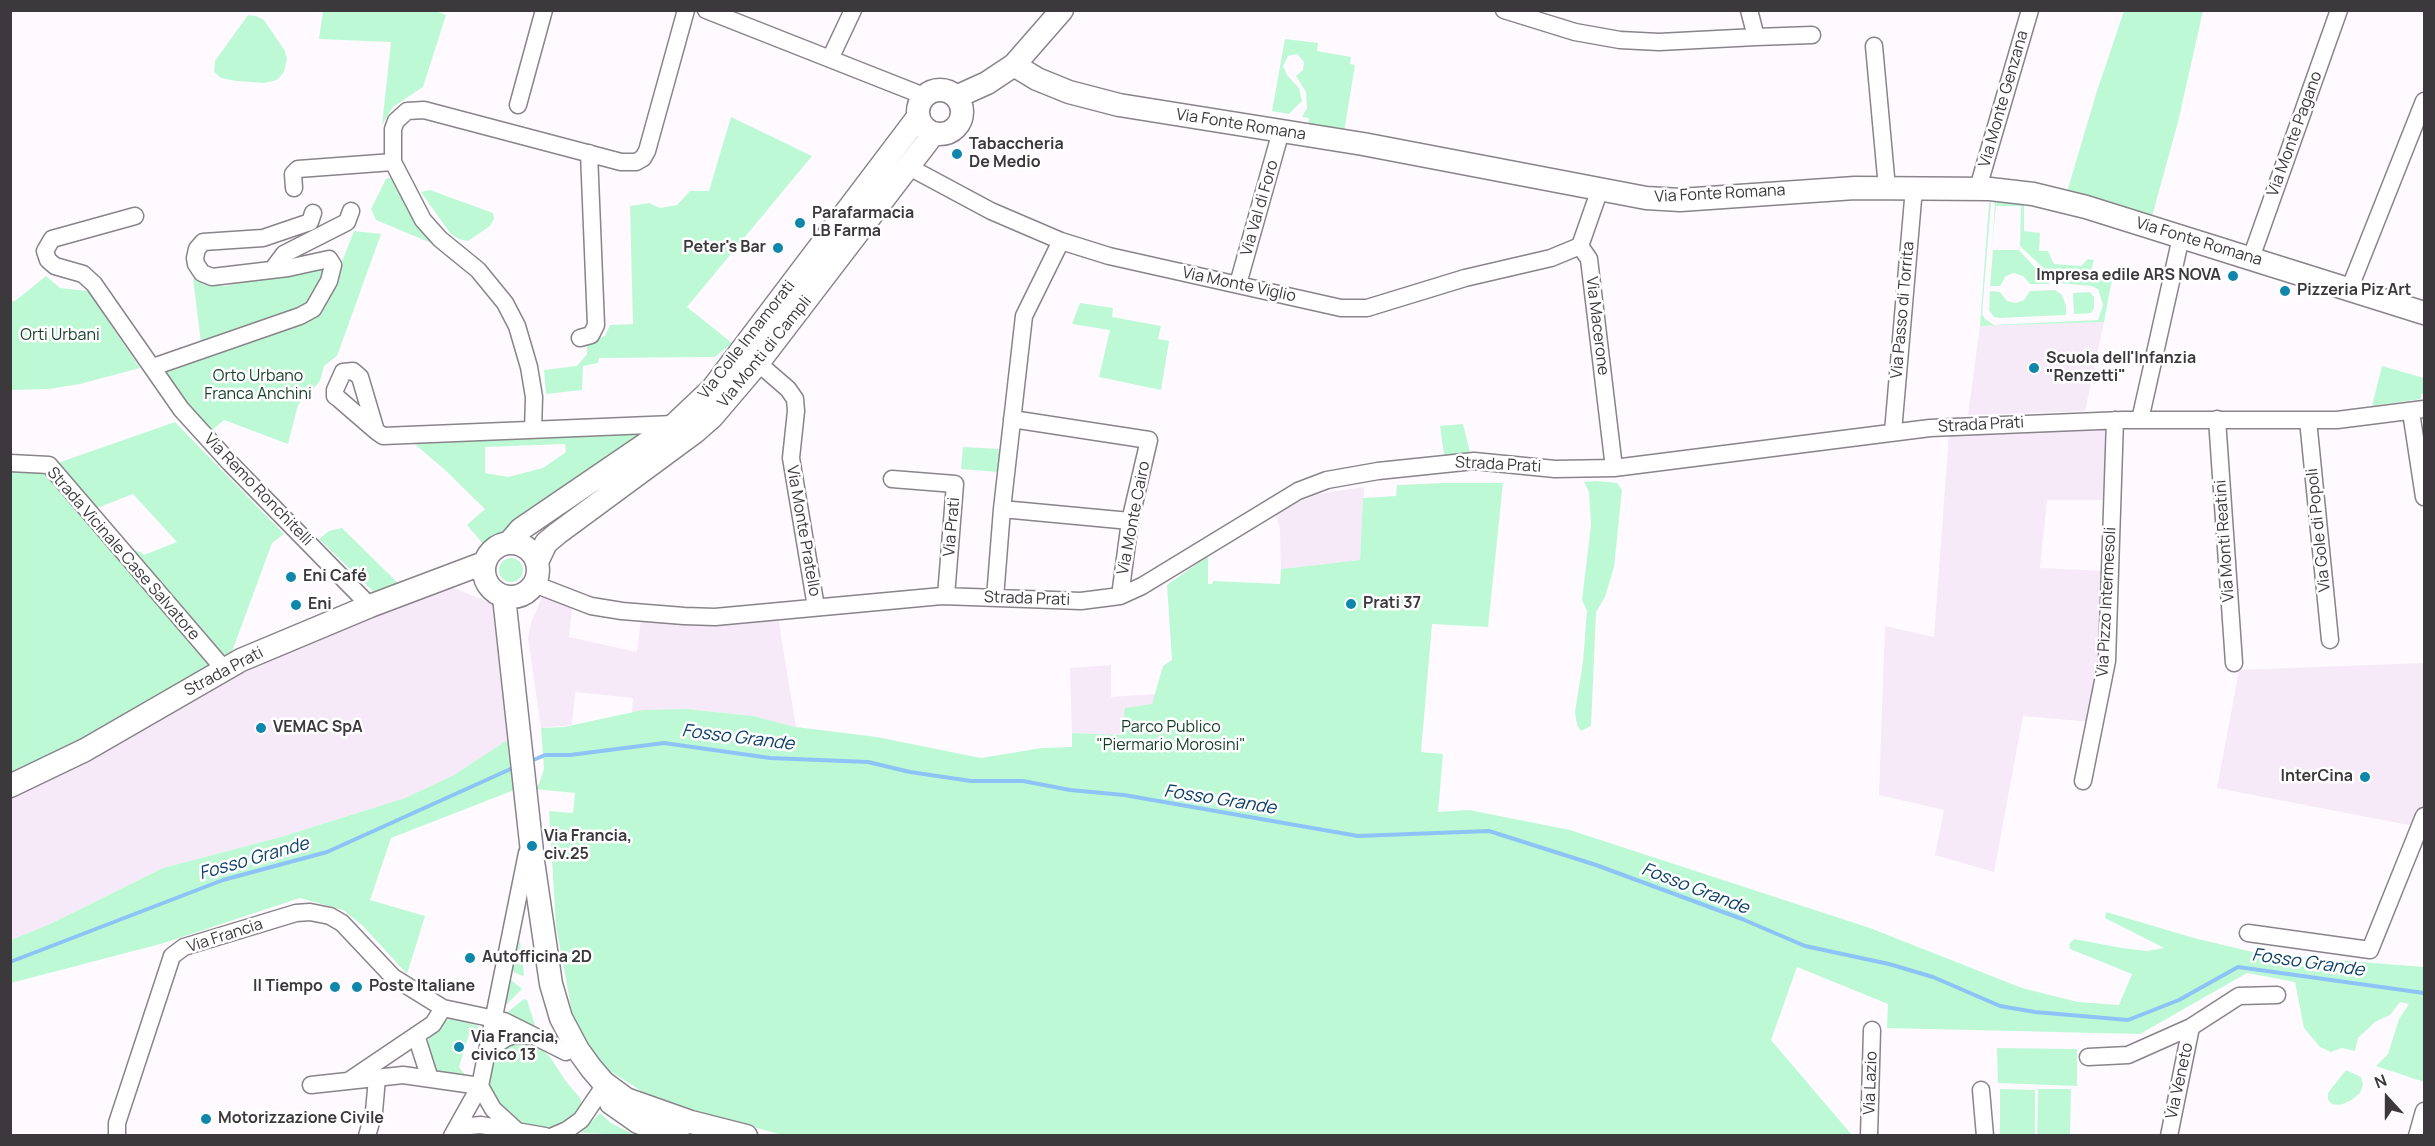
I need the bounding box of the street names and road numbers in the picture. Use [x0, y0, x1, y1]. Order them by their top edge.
street label: Via Monte Genzana [1975, 28, 2033, 170]
street label: Via Monte Pagano [2263, 69, 2327, 199]
street label: Via Fonte Romana [1175, 105, 1307, 145]
street label: Via Val di Foro [1237, 158, 1283, 258]
street label: Via Fonte Romana [1654, 181, 1786, 207]
street label: Via Fonte Romana [2134, 214, 2264, 270]
street label: Via Passo di Torrita [1887, 241, 1919, 379]
street label: Via Monte Viglio [1180, 264, 1298, 306]
street label: Via Macerone [1581, 276, 1613, 376]
street label: Via Colle Innamorati [695, 277, 799, 403]
street label: Via Monti di Campli [714, 292, 816, 412]
street label: Strada Prati [1937, 413, 2025, 437]
street label: Via Remo Ronchitelli [200, 430, 316, 550]
street label: Strada Prati [1454, 453, 1542, 477]
street label: Via Monte Cairo [1114, 460, 1154, 576]
street label: Strada Vicinale Case Salvatore [43, 464, 203, 644]
street label: Via Monte Pratello [782, 464, 824, 598]
street label: Via Gole di Popoli [2303, 467, 2335, 593]
street label: Via Monti Reatini [2211, 479, 2239, 603]
street label: Via Prati [940, 497, 964, 557]
street label: Via Pizzo Intermesoli [2093, 527, 2121, 677]
street label: Strada Prati [984, 588, 1070, 610]
street label: Strada Prati [181, 643, 267, 701]
street label: Via Francia [185, 915, 265, 957]
street label: Via Veneto [2163, 1041, 2197, 1121]
street label: Via Lazio [1860, 1051, 1882, 1115]

